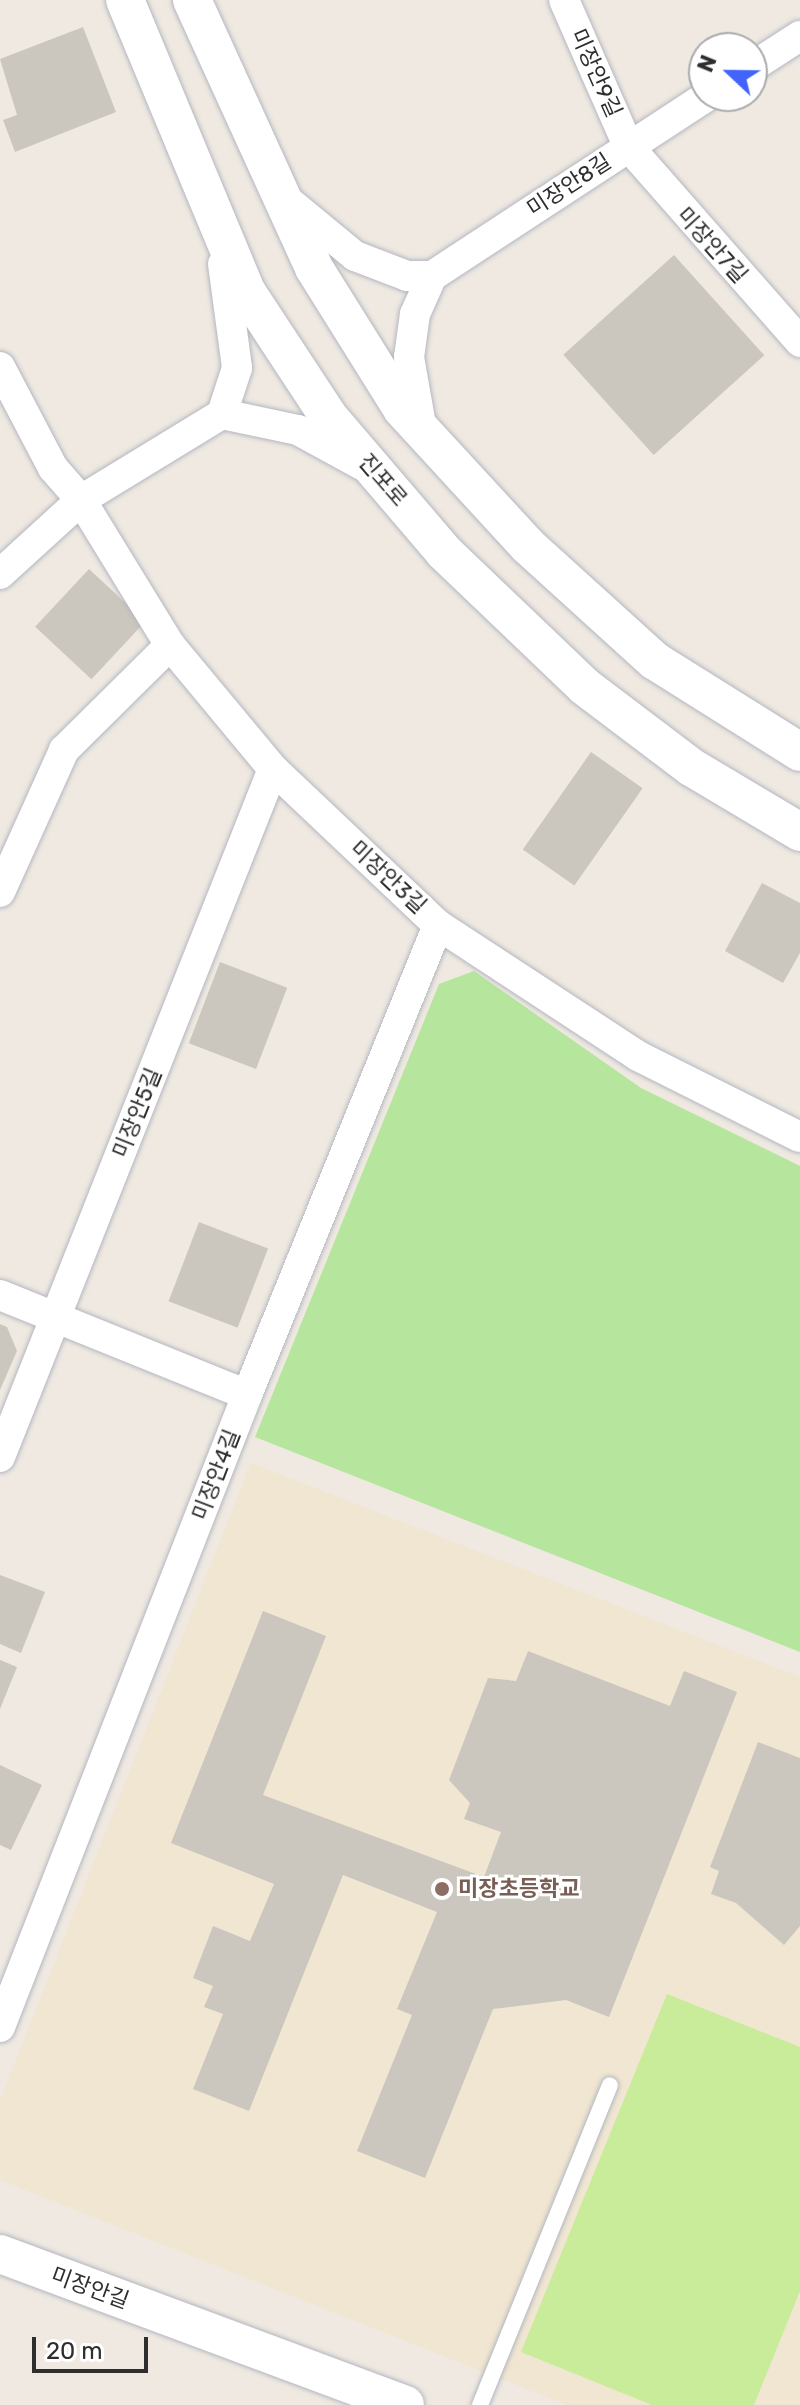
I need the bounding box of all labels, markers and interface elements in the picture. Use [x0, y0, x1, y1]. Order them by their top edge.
street label: 미장안9길 [565, 25, 627, 121]
north arrow [688, 32, 768, 112]
text: N [692, 51, 723, 76]
street label: 미장안8길 [522, 148, 616, 222]
street label: 미장안7길 [671, 202, 753, 288]
street label: 진포로 [353, 448, 413, 512]
street label: 미장안3길 [345, 835, 431, 919]
street label: 미장안5길 [107, 1064, 167, 1162]
street label: 미장안4길 [187, 1426, 245, 1524]
place label: 미장초등학교 [458, 1876, 579, 1902]
marker: 미장초등학교 [433, 1880, 451, 1898]
street label: 미장안길 [47, 2262, 133, 2314]
scale bar [36, 2321, 152, 2371]
text: 20 m [46, 2337, 103, 2365]

